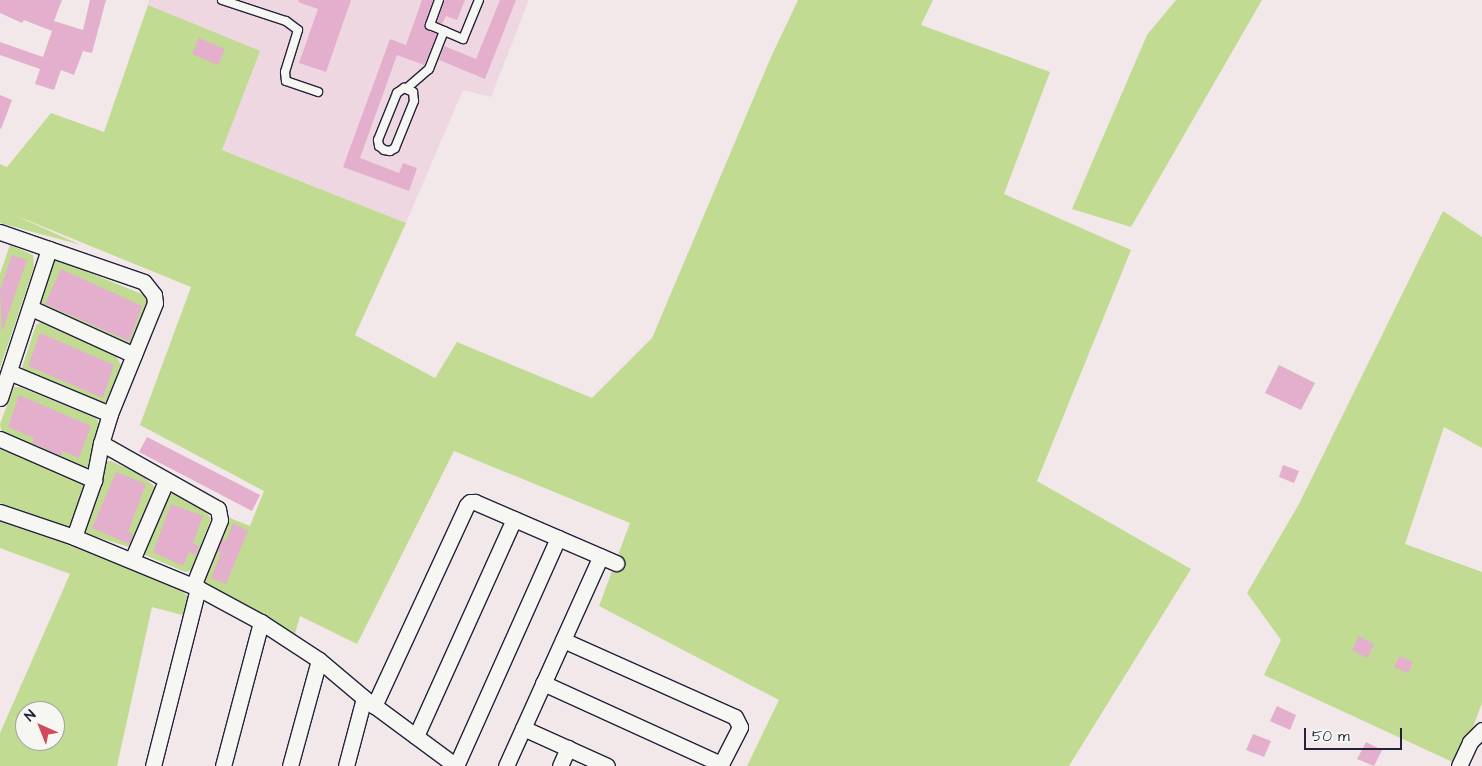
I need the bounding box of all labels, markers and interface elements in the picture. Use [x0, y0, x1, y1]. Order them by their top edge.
north arrow [15, 701, 65, 751]
text: N [20, 706, 40, 726]
scale bar [1307, 718, 1404, 750]
text: 50 m [1312, 726, 1350, 747]

